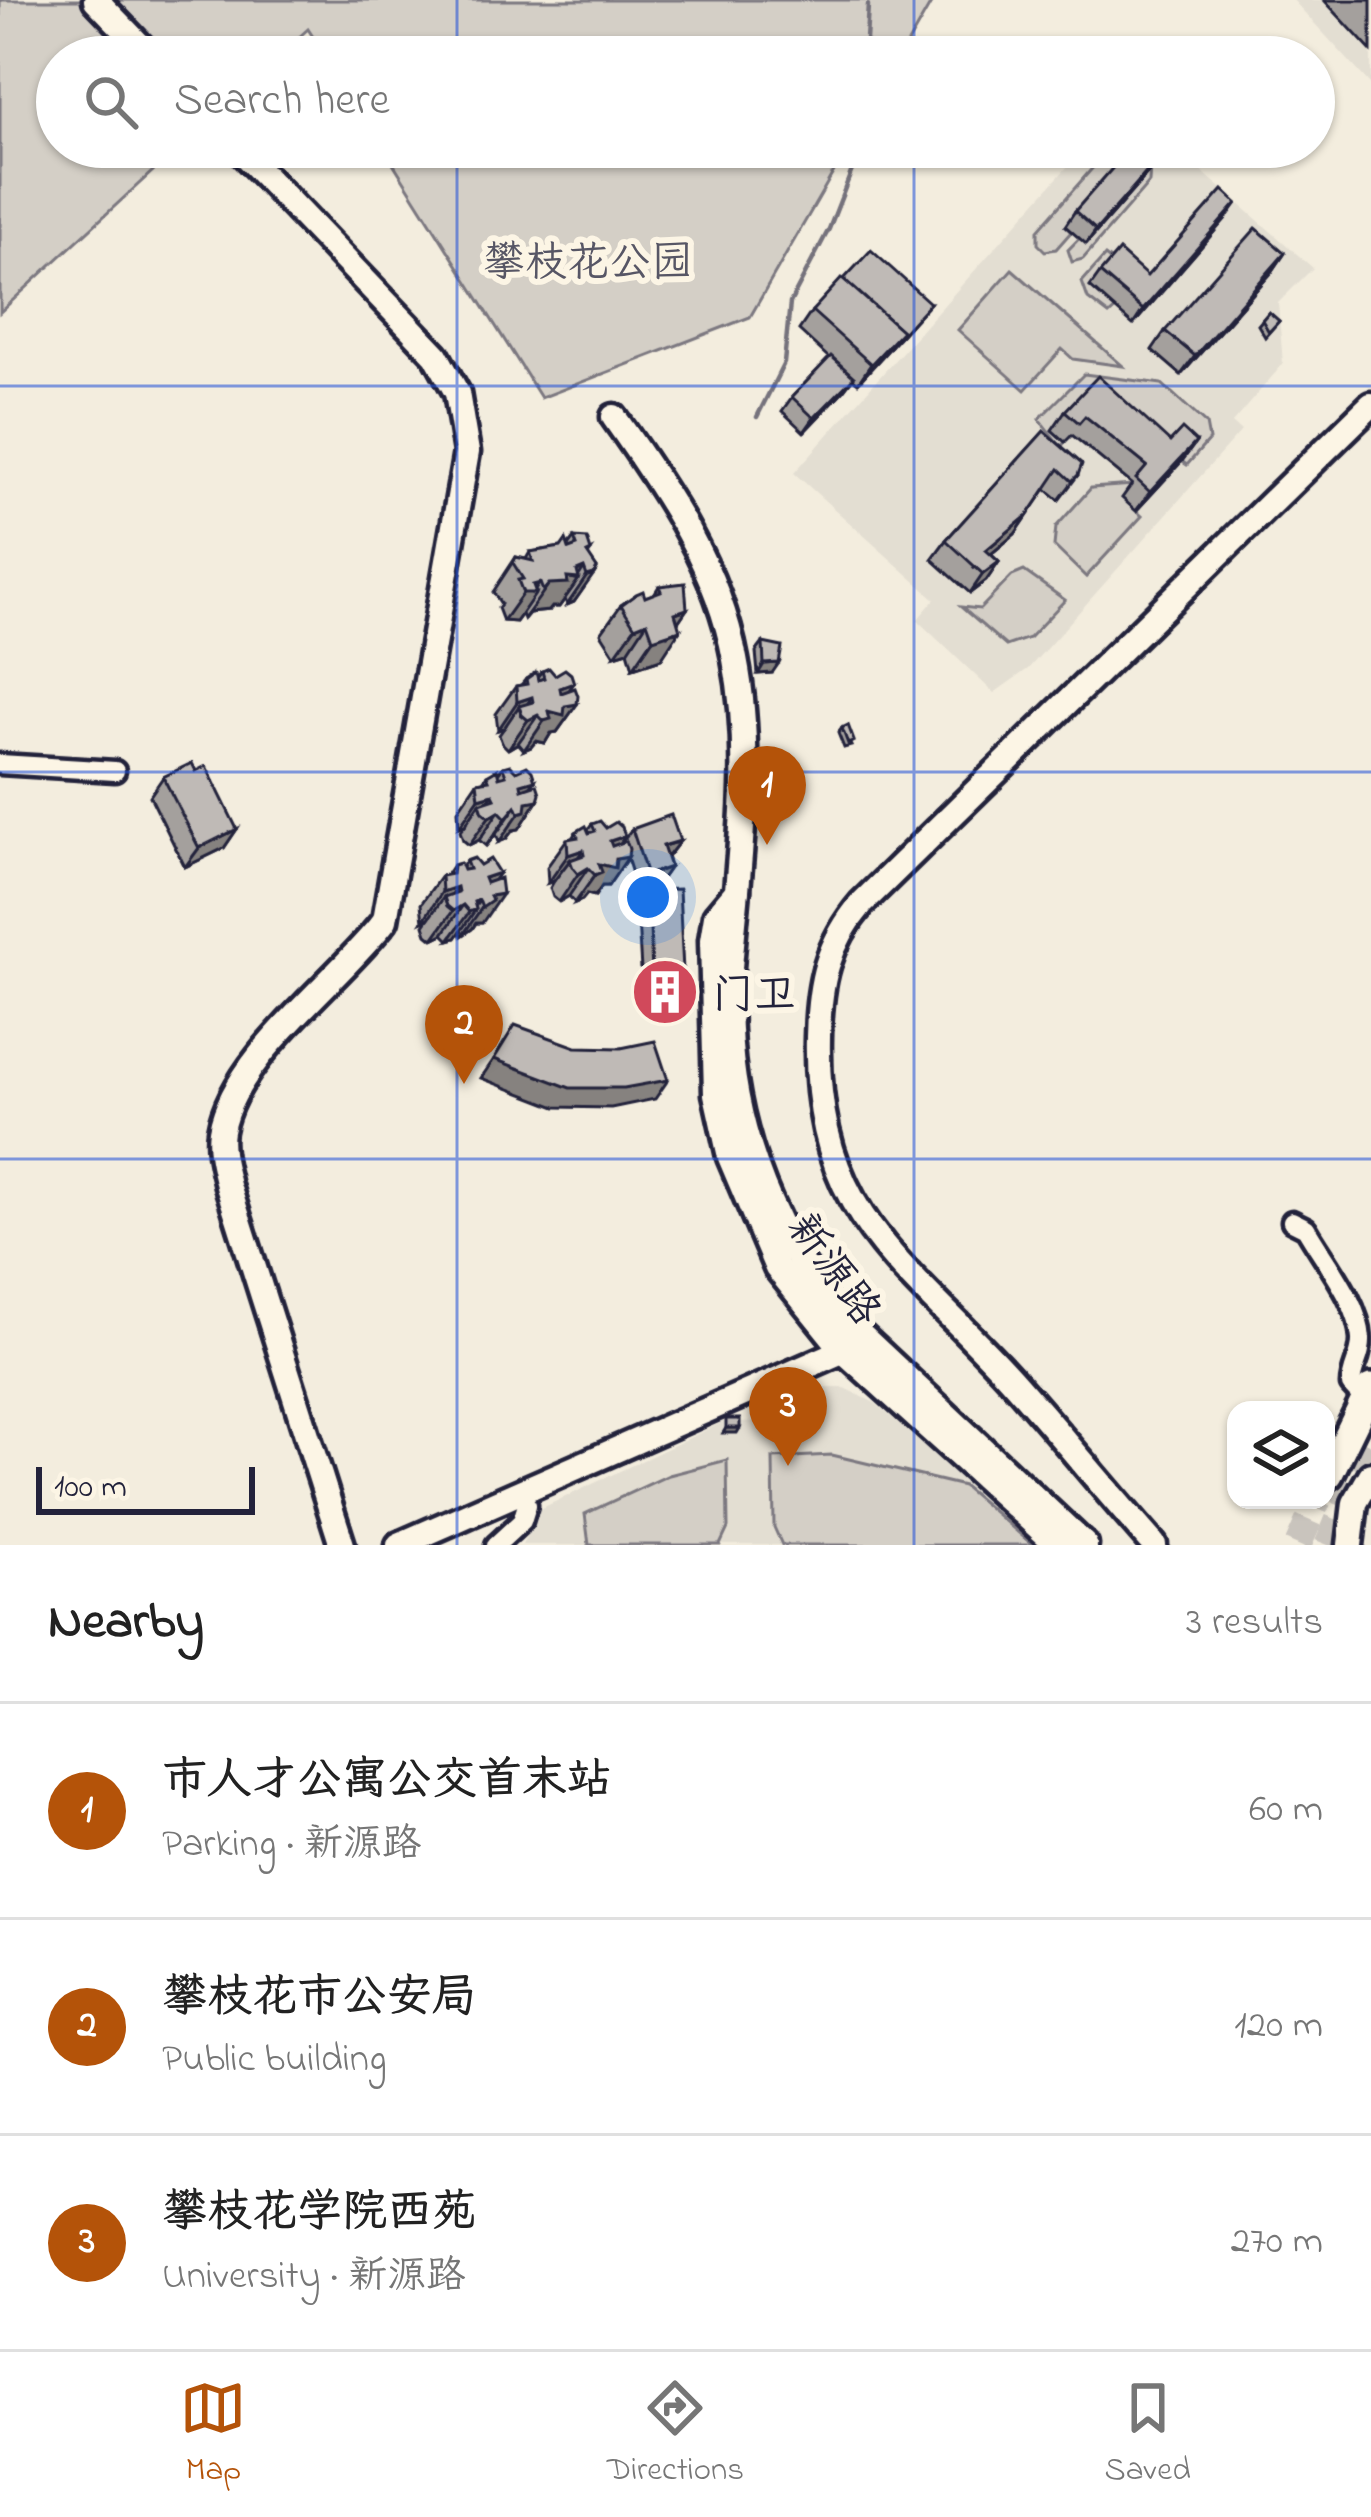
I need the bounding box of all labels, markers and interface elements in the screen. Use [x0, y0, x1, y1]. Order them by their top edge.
search box [36, 36, 1335, 168]
icon: search [78, 69, 144, 135]
text: Search here [174, 69, 390, 135]
park label: 攀枝花公园 [483, 234, 693, 295]
pin: 1 [728, 746, 806, 845]
your location [618, 867, 678, 927]
building icon: 门卫 [630, 957, 700, 1027]
place label: 门卫 [712, 966, 796, 1027]
pin: 2 [425, 985, 503, 1084]
street label: 新源路 [771, 1202, 894, 1340]
pin: 3 [749, 1367, 827, 1466]
map controls [1227, 1401, 1335, 1509]
button: layers [1227, 1401, 1335, 1509]
scale bar [36, 1461, 255, 1514]
text: 100 m [54, 1464, 127, 1512]
text: Nearby [48, 1586, 204, 1661]
text: 3 results [1186, 1595, 1323, 1652]
text: 市人才公寓公交首末站 [162, 1749, 612, 1815]
text: 1 [81, 1782, 93, 1839]
text: 60 m [1249, 1782, 1323, 1839]
text: Parking · 新源路 [162, 1817, 421, 1874]
text: 攀枝花市公安局 [162, 1966, 477, 2032]
text: 2 [77, 1998, 97, 2055]
text: 120 m [1234, 1998, 1323, 2055]
text: Public building [162, 2032, 387, 2089]
text: 攀枝花学院西苑 [162, 2181, 477, 2247]
text: 3 [79, 2214, 95, 2271]
text: 270 m [1231, 2214, 1323, 2271]
text: University · 新源路 [162, 2249, 465, 2306]
tab: Map [180, 2375, 246, 2495]
tab: Directions [607, 2375, 744, 2495]
tab: Saved [1105, 2375, 1191, 2495]

